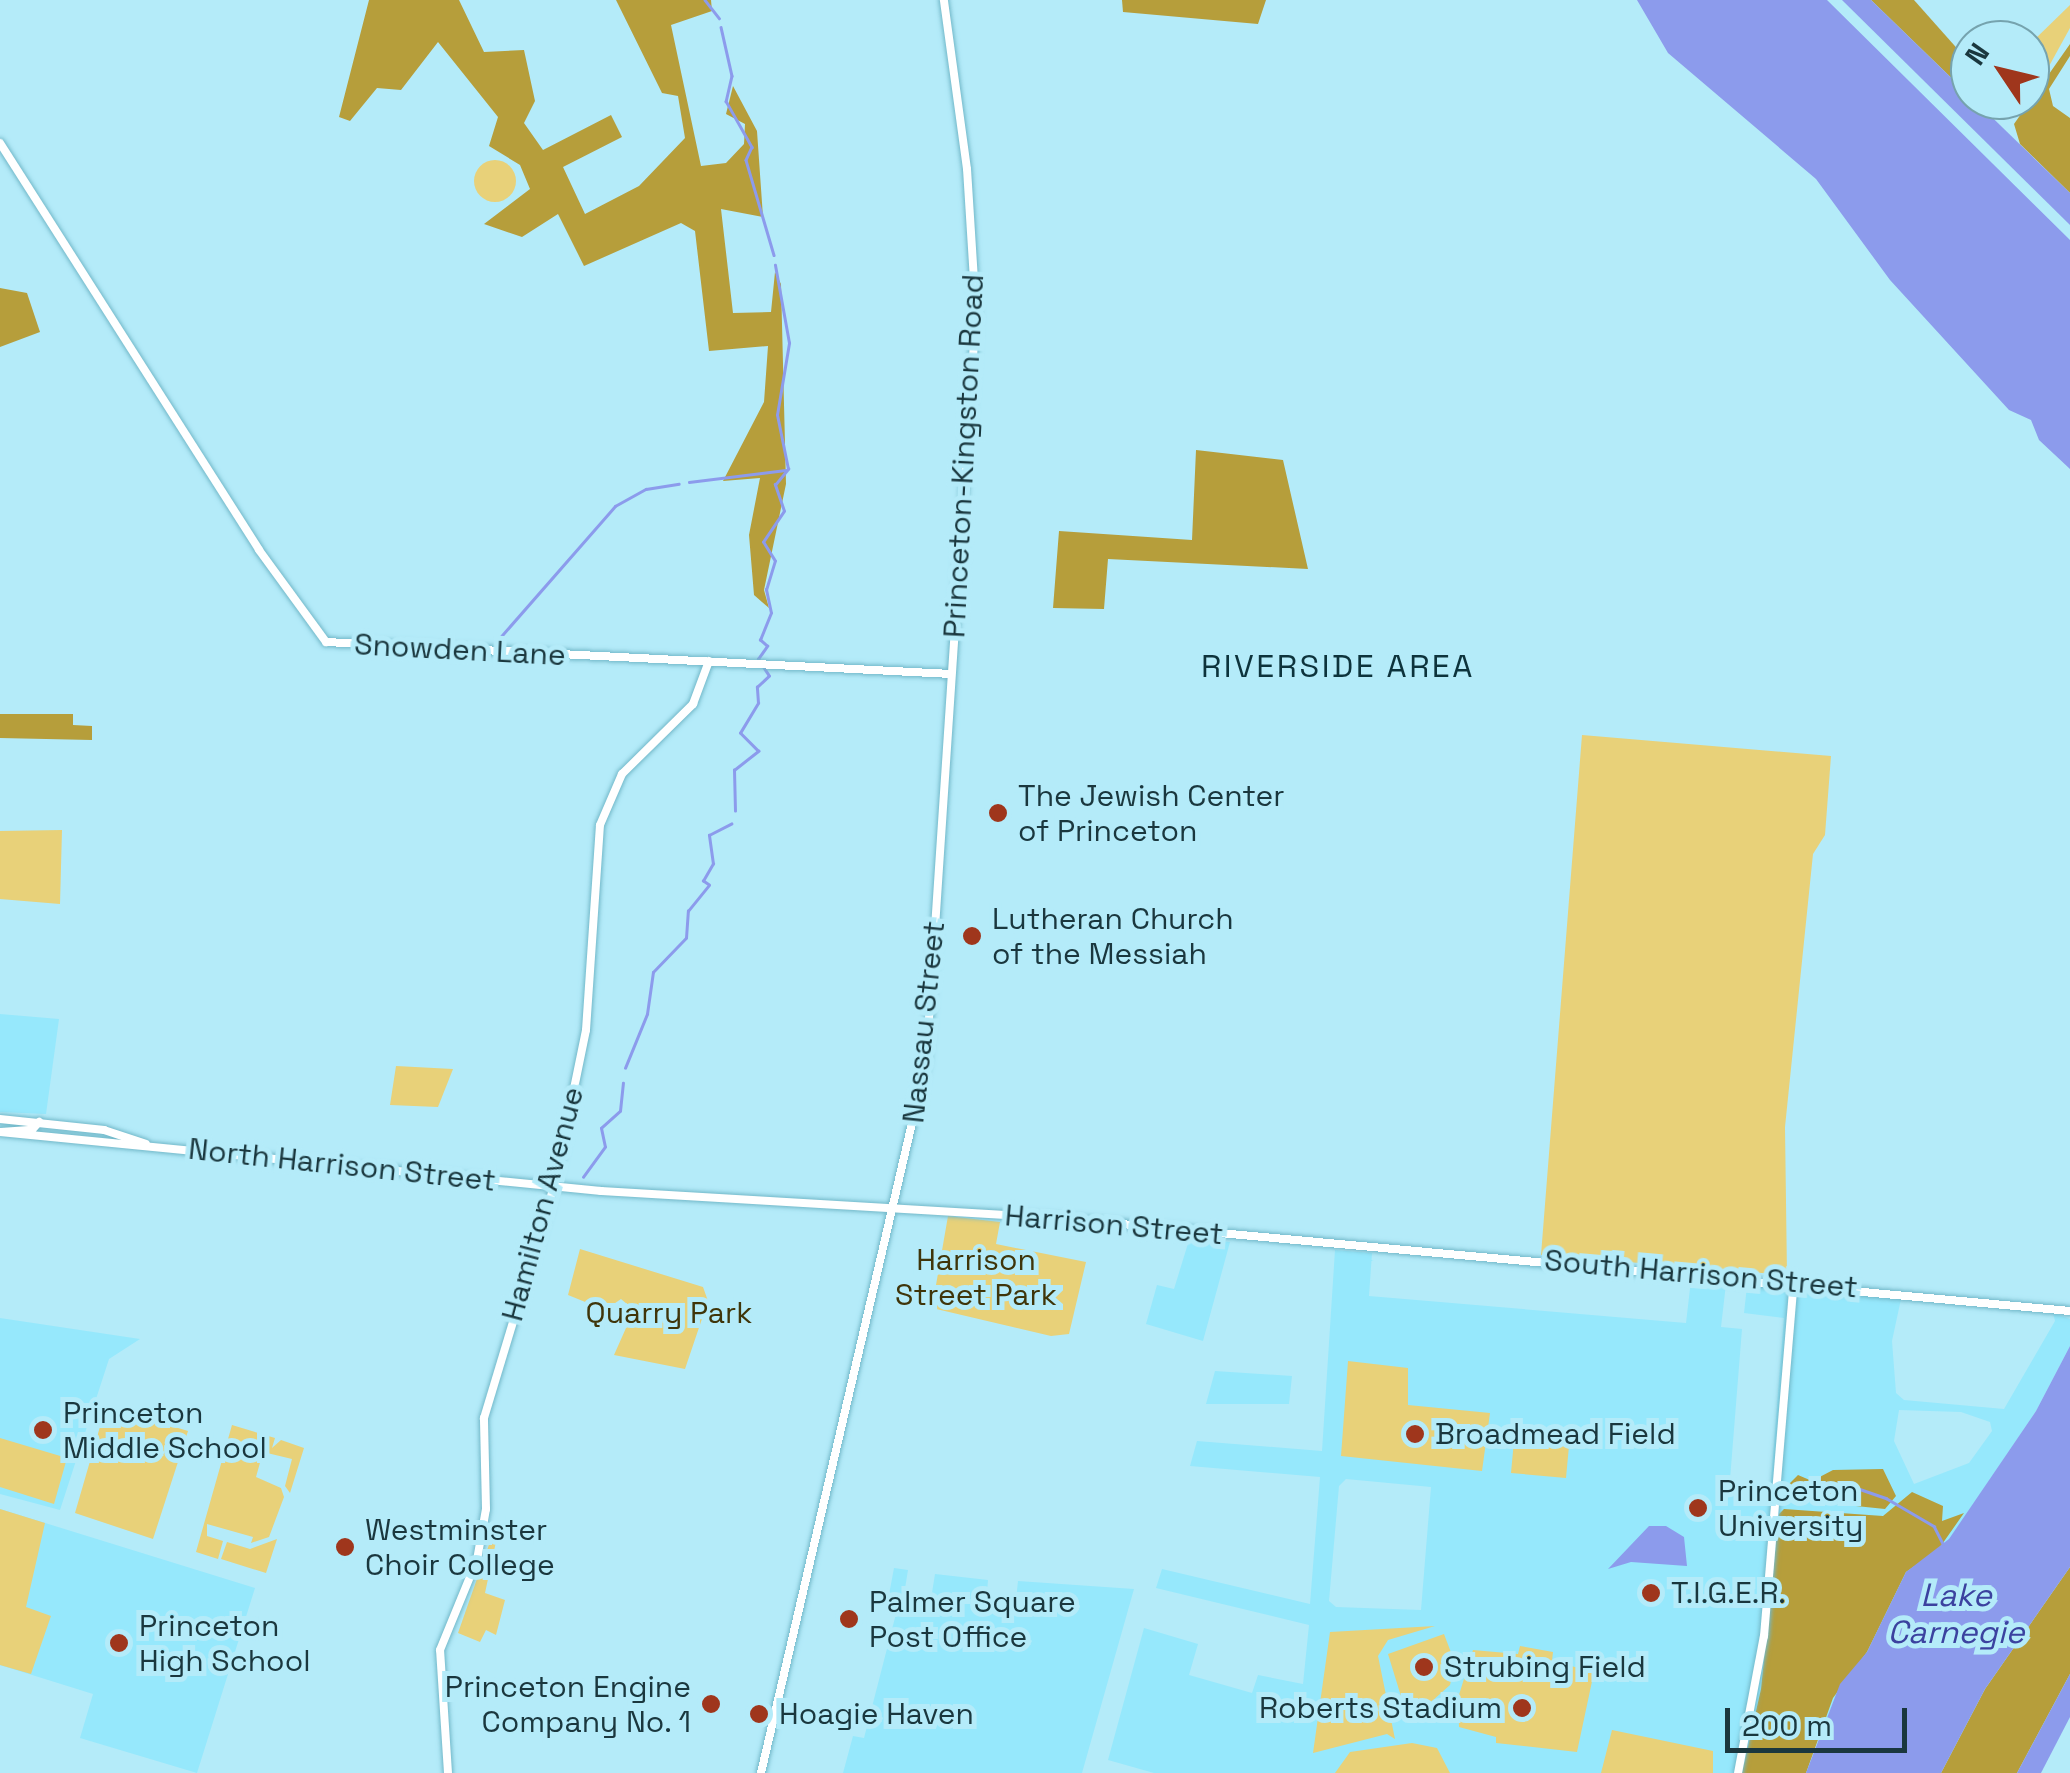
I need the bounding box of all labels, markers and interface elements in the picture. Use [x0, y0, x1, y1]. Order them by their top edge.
north arrow [1950, 20, 2050, 120]
text: N [1957, 36, 1997, 72]
street label: Princeton-Kingston Road [936, 273, 992, 639]
street label: Snowden Lane [353, 626, 567, 674]
district label: RIVERSIDE AREA [1201, 647, 1475, 685]
place label: The Jewish Center of Princeton [1018, 778, 1285, 848]
marker: The Jewish Center of Princeton [987, 802, 1009, 824]
place label: Lutheran Church of the Messiah [992, 901, 1234, 972]
street label: Nassau Street [895, 919, 953, 1125]
marker: Lutheran Church of the Messiah [961, 925, 983, 947]
street label: Hamilton Avenue [494, 1083, 592, 1325]
street label: North Harrison Street [187, 1131, 497, 1199]
street label: Harrison Street [1003, 1198, 1225, 1252]
park label: Harrison Street Park [895, 1242, 1057, 1312]
street label: South Harrison Street [1543, 1242, 1859, 1306]
park label: Quarry Park [586, 1295, 752, 1331]
place label: Princeton Middle School [63, 1395, 267, 1466]
place label: Broadmead Field [1435, 1416, 1676, 1452]
marker: Princeton Middle School [32, 1419, 54, 1441]
marker: Broadmead Field [1404, 1423, 1426, 1445]
place label: Princeton University [1718, 1473, 1863, 1544]
marker: Princeton University [1687, 1497, 1709, 1519]
place label: Westminster Choir College [365, 1512, 555, 1582]
marker: Westminster Choir College [334, 1536, 356, 1558]
place label: T.I.G.E.R. [1671, 1575, 1786, 1611]
water label: Lake Carnegie [1888, 1577, 2024, 1652]
marker: T.I.G.E.R. [1640, 1582, 1662, 1604]
place label: Palmer Square Post Office [869, 1584, 1076, 1654]
place label: Princeton High School [139, 1608, 311, 1678]
marker: Palmer Square Post Office [838, 1608, 860, 1630]
marker: Princeton High School [108, 1632, 130, 1654]
place label: Strubing Field [1444, 1649, 1646, 1685]
marker: Strubing Field [1413, 1656, 1435, 1678]
place label: Princeton Engine Company No. 1 [445, 1669, 691, 1740]
scale bar [1730, 1688, 1912, 1750]
place label: Roberts Stadium [1259, 1690, 1502, 1726]
marker: Princeton Engine Company No. 1 [700, 1693, 722, 1715]
place label: Hoagie Haven [779, 1696, 974, 1732]
marker: Roberts Stadium [1511, 1697, 1533, 1719]
marker: Hoagie Haven [748, 1703, 770, 1725]
text: 200 m [1742, 1706, 1832, 1745]

